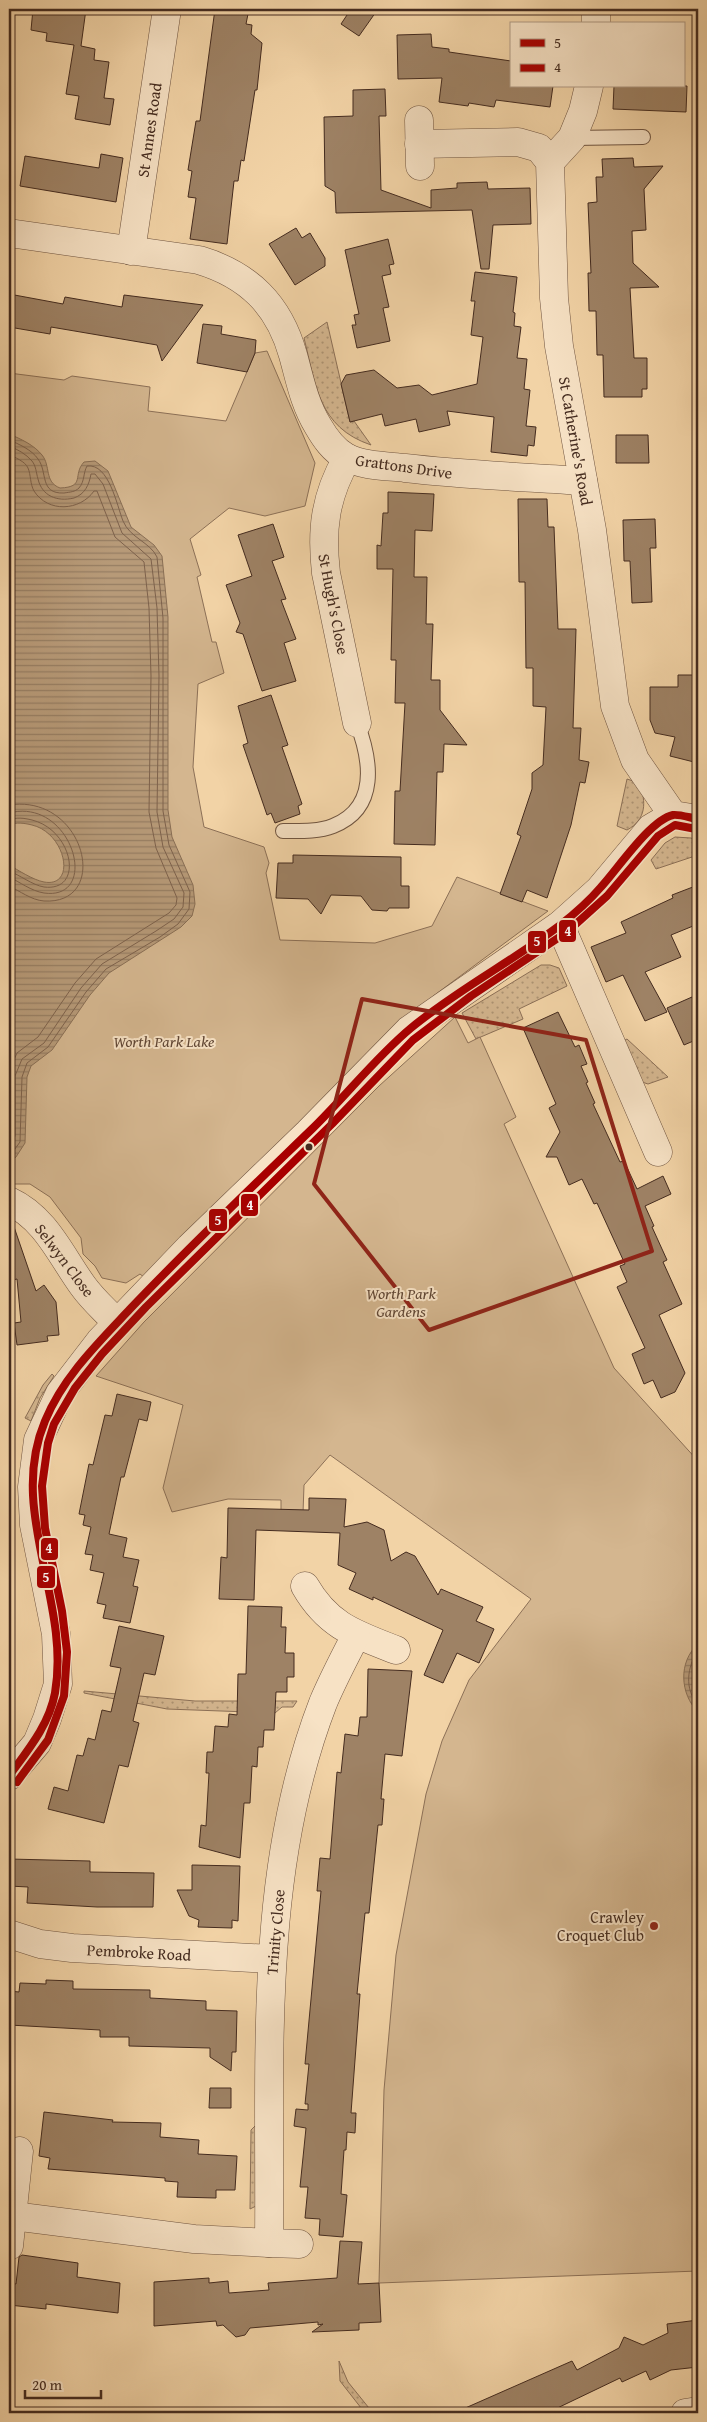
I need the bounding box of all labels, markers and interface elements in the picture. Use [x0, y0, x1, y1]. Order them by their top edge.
legend [510, 22, 684, 88]
text: 5 [554, 32, 561, 53]
text: 4 [554, 56, 561, 77]
street label: St Annes Road [130, 81, 168, 179]
street label: St Catherine's Road [553, 375, 599, 508]
street label: Grattons Drive [354, 447, 454, 485]
street label: St Hugh's Close [312, 551, 356, 657]
line badge: 4 [558, 919, 577, 943]
text: 4 [564, 921, 572, 941]
line badge: 5 [527, 930, 547, 954]
text: 5 [533, 931, 541, 951]
park label: Worth Park Lake [113, 1029, 215, 1053]
unlabelled marker [304, 1142, 314, 1152]
line badge: 4 [240, 1193, 259, 1217]
text: 4 [246, 1195, 254, 1215]
line badge: 5 [208, 1208, 228, 1232]
text: 5 [214, 1210, 222, 1230]
street label: Selwyn Close [29, 1218, 101, 1302]
park label: Worth Park Gardens [366, 1281, 436, 1323]
line badge: 4 [40, 1537, 59, 1561]
text: 4 [45, 1538, 53, 1558]
line badge: 5 [36, 1565, 56, 1589]
text: 5 [42, 1567, 50, 1587]
street label: Trinity Close [259, 1888, 291, 1976]
place label: Crawley Croquet Club [557, 1905, 644, 1947]
marker: Crawley Croquet Club [648, 1920, 660, 1932]
street label: Pembroke Road [86, 1937, 192, 1967]
scale bar [25, 2367, 101, 2399]
text: 20 m [32, 2374, 63, 2395]

